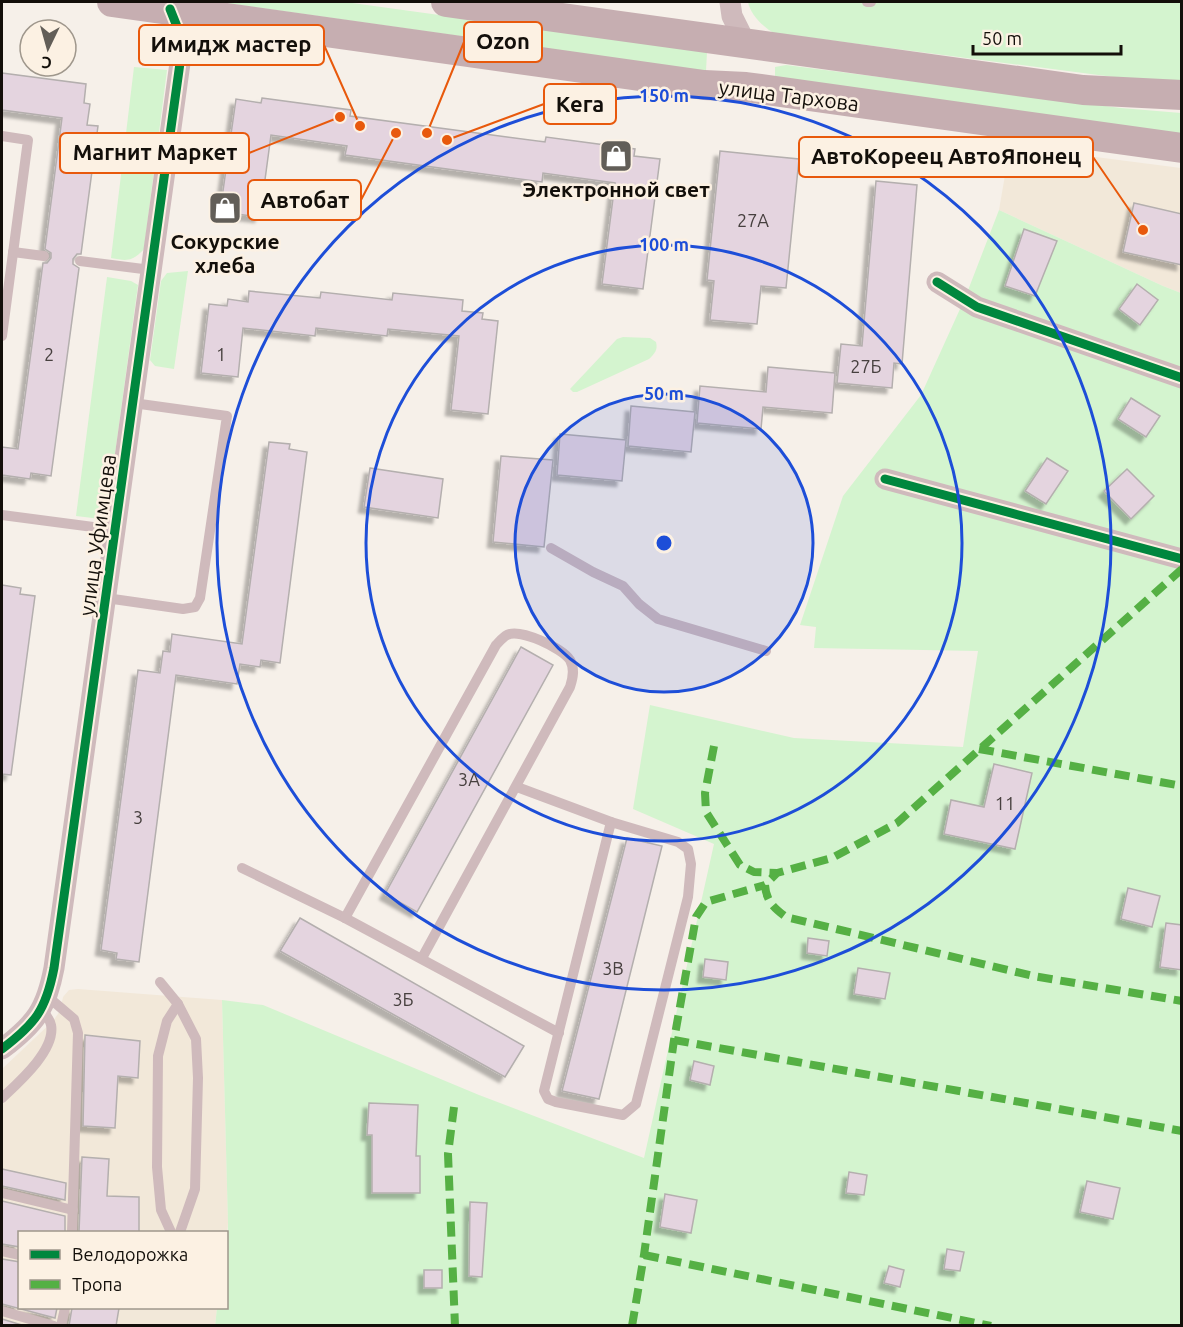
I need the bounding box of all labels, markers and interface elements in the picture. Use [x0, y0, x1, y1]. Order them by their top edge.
north arrow [18, 18, 78, 78]
scale bar [973, 18, 1122, 56]
callout: Ozon [464, 22, 542, 62]
callout: Имидж мастер [139, 25, 324, 65]
text: Ozon [476, 28, 530, 53]
text: 50 m [982, 28, 1022, 48]
text: Имидж мастер [151, 31, 311, 56]
text: С [41, 54, 53, 72]
street label: улица Тархова [718, 74, 860, 116]
callout: Кега [544, 84, 616, 124]
text: 150 m [639, 85, 689, 105]
text: Кега [556, 91, 604, 116]
callout: Магнит Маркет [60, 133, 249, 173]
callout: АвтоКореец АвтоЯпонец [799, 137, 1093, 177]
shop icon: Электронной свет [598, 138, 634, 174]
text: Магнит Маркет [73, 139, 237, 164]
text: АвтоКореец АвтоЯпонец [811, 143, 1082, 168]
place label: Электронной свет [522, 177, 710, 201]
callout: Автобат [248, 180, 361, 220]
text: Автобат [261, 187, 349, 212]
shop icon: Сокурские хлеба [207, 190, 243, 226]
house number: 27А [737, 210, 769, 230]
place label: Сокурские хлеба [170, 229, 280, 277]
text: 100 m [639, 234, 689, 254]
house number: 2 [44, 344, 54, 364]
house number: 1 [216, 344, 226, 364]
house number: 27Б [850, 356, 882, 376]
text: 50 m [644, 383, 684, 403]
street label: улица Уфимцева [74, 452, 120, 618]
centre of rings [654, 533, 674, 553]
house number: 3А [458, 769, 480, 789]
house number: 11 [995, 793, 1015, 813]
house number: 3 [133, 807, 143, 827]
house number: 3В [602, 958, 624, 978]
house number: 3Б [392, 989, 414, 1009]
legend [18, 1231, 228, 1309]
text: Велодорожка [72, 1244, 188, 1264]
text: Тропа [72, 1274, 122, 1294]

